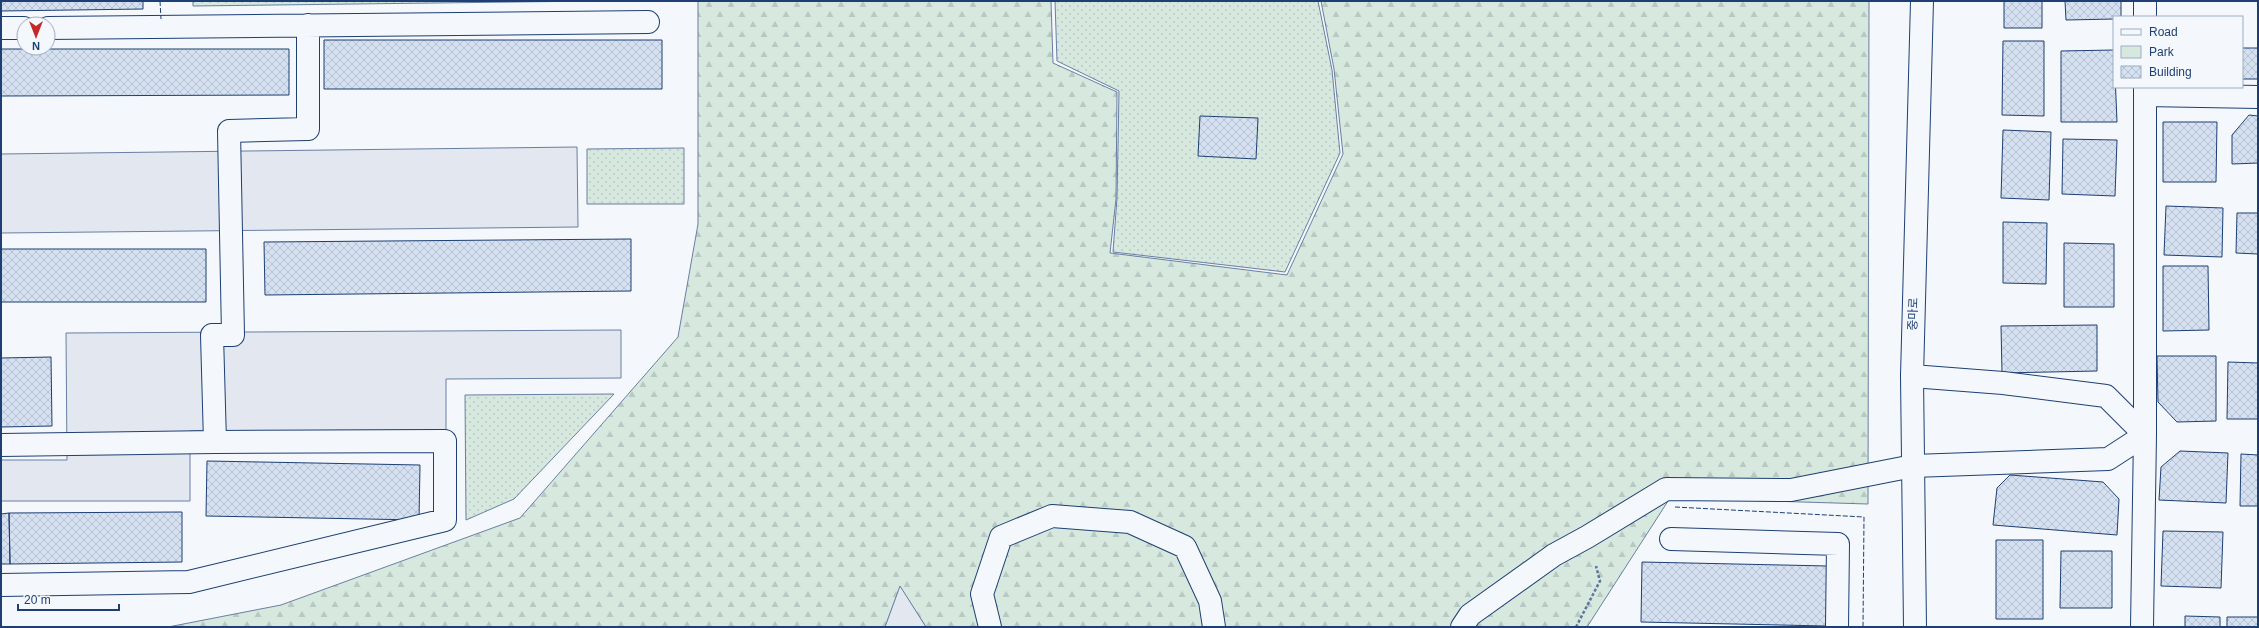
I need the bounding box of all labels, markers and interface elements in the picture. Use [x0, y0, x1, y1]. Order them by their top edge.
north arrow [16, 16, 56, 56]
legend [2113, 16, 2243, 88]
text: Road [2149, 25, 2178, 39]
text: N [32, 40, 40, 52]
text: Park [2149, 45, 2175, 59]
text: Building [2149, 65, 2192, 79]
street label: 중마로 [1905, 297, 1921, 331]
scale bar [18, 586, 119, 612]
text: 20 m [24, 593, 51, 607]

